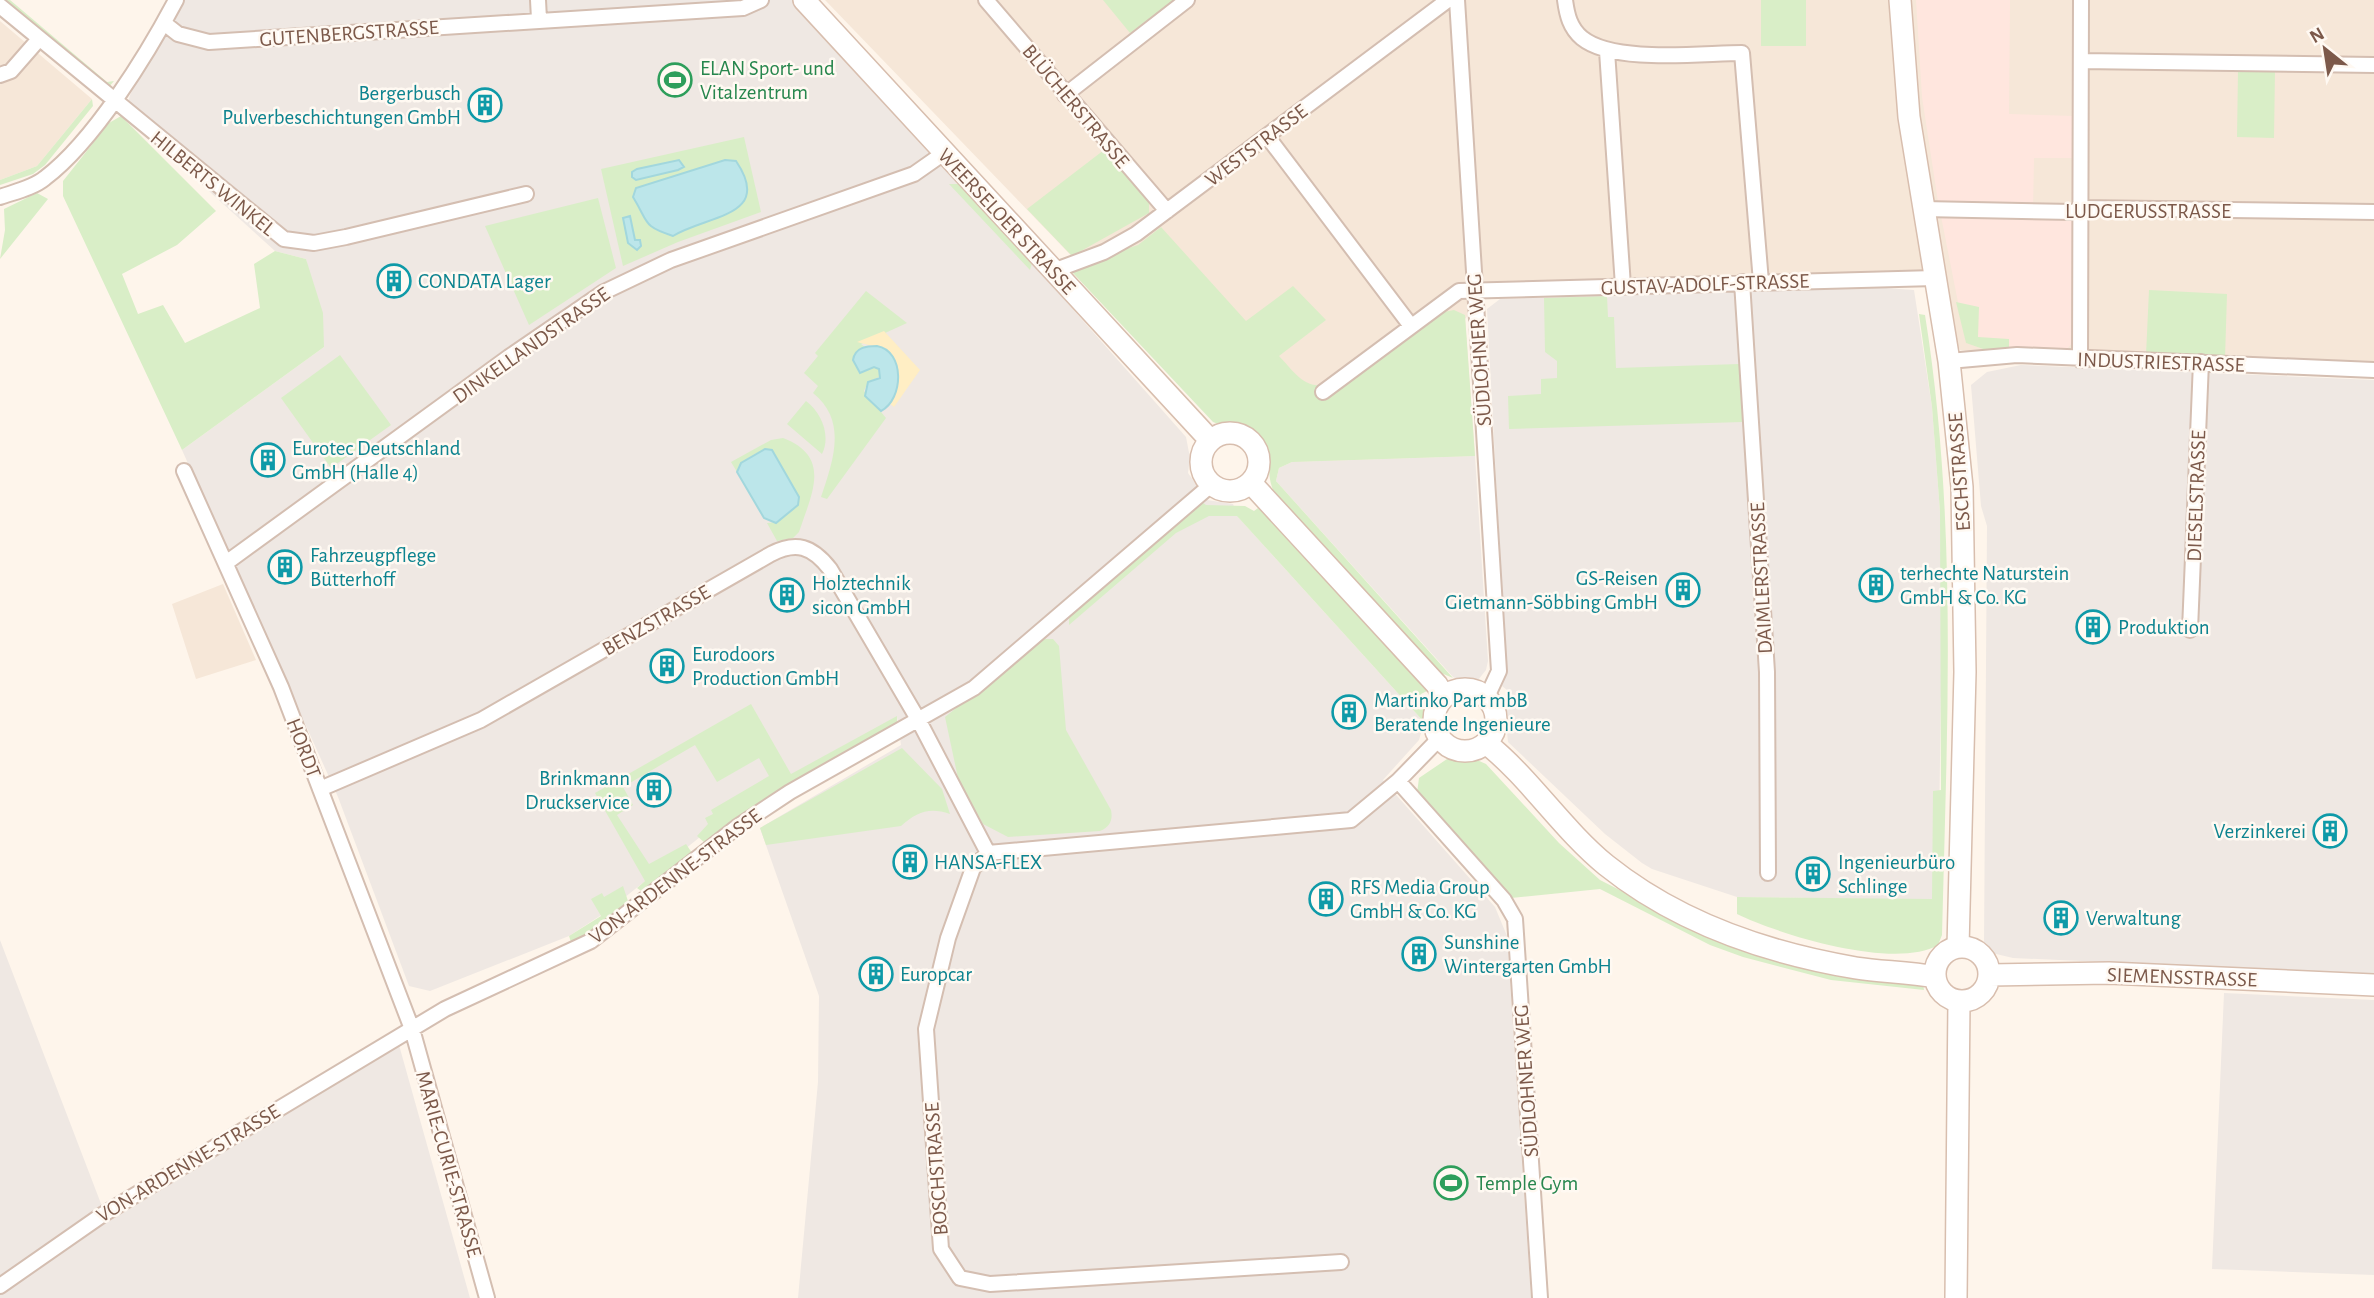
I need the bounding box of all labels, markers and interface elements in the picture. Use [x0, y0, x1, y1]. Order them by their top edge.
north arrow [2290, 14, 2360, 84]
street label: GUTENBERGSTRASSE [259, 17, 439, 50]
text: N [2307, 24, 2328, 47]
street label: BLÜCHERSTRASSE [1018, 40, 1134, 172]
place label: ELAN Sport- und Vitalzentrum [700, 58, 835, 103]
sports icon: ELAN Sport- und Vitalzentrum [656, 61, 694, 99]
place label: Bergerbusch Pulverbeschichtungen GmbH [222, 83, 461, 128]
building icon: Bergerbusch Pulverbeschichtungen GmbH [466, 86, 504, 124]
street label: WESTSTRASSE [1201, 100, 1311, 191]
street label: HILBERTS WINKEL [146, 127, 279, 240]
street label: WEERSELOER STRASSE [934, 144, 1079, 298]
street label: LUDGERUSSTRASSE [2065, 201, 2231, 222]
building icon: CONDATA Lager [375, 262, 413, 300]
street label: GUSTAV-ADOLF-STRASSE [1600, 270, 1810, 299]
place label: CONDATA Lager [418, 271, 551, 292]
street label: SÜDLOHNER WEG [1463, 273, 1495, 427]
street label: DINKELLANDSTRASSE [449, 283, 614, 407]
street label: INDUSTRIESTRASSE [2077, 349, 2245, 376]
street label: ESCHSTRASSE [1945, 412, 1974, 532]
street label: DIESELSTRASSE [2184, 430, 2209, 562]
place label: Eurotec Deutschland GmbH (Halle 4) [292, 438, 461, 483]
building icon: Eurotec Deutschland GmbH (Halle 4) [249, 441, 287, 479]
street label: DAIMLERSTRASSE [1747, 502, 1776, 654]
place label: Fahrzeugpflege Bütterhoff [310, 545, 436, 590]
building icon: Fahrzeugpflege Bütterhoff [266, 548, 304, 586]
place label: terhechte Naturstein GmbH & Co. KG [1900, 563, 2069, 608]
building icon: terhechte Naturstein GmbH & Co. KG [1857, 566, 1895, 604]
place label: GS-Reisen Gietmann-Söbbing GmbH [1445, 568, 1658, 613]
building icon: GS-Reisen Gietmann-Söbbing GmbH [1664, 571, 1702, 609]
place label: Holztechnik sicon GmbH [812, 573, 911, 618]
building icon: Holztechnik sicon GmbH [768, 576, 806, 614]
street label: BENZSTRASSE [599, 581, 714, 660]
building icon: Produktion [2074, 608, 2112, 646]
place label: Produktion [2118, 617, 2210, 638]
place label: Eurodoors Production GmbH [692, 644, 839, 689]
building icon: Eurodoors Production GmbH [648, 647, 686, 685]
place label: Martinko Part mbB Beratende Ingenieure [1374, 690, 1551, 735]
building icon: Martinko Part mbB Beratende Ingenieure [1330, 693, 1368, 731]
street label: HORDT [283, 715, 324, 781]
place label: Brinkmann Druckservice [525, 768, 630, 813]
building icon: Brinkmann Druckservice [635, 771, 673, 809]
street label: VON-ARDENNE-STRASSE [585, 805, 765, 948]
building icon: Verzinkerei [2311, 812, 2349, 850]
place label: Verzinkerei [2214, 821, 2306, 842]
building icon: HANSA-FLEX [891, 843, 929, 881]
place label: HANSA-FLEX [934, 852, 1042, 873]
place label: Ingenieurbüro Schlinge [1838, 852, 1955, 897]
building icon: Ingenieurbüro Schlinge [1794, 855, 1832, 893]
place label: RFS Media Group GmbH & Co. KG [1350, 877, 1490, 922]
building icon: RFS Media Group GmbH & Co. KG [1307, 880, 1345, 918]
building icon: Verwaltung [2042, 899, 2080, 937]
place label: Verwaltung [2086, 908, 2181, 929]
place label: Sunshine Wintergarten GmbH [1444, 932, 1612, 977]
building icon: Sunshine Wintergarten GmbH [1400, 935, 1438, 973]
building icon: Europcar [857, 955, 895, 993]
place label: Europcar [900, 964, 972, 985]
street label: SIEMENSSTRASSE [2107, 964, 2257, 991]
street label: SÜDLOHNER WEG [1510, 1004, 1542, 1158]
street label: MARIE-CURIE-STRASSE [412, 1069, 485, 1260]
street label: VON-ARDENNE-STRASSE [93, 1100, 284, 1226]
street label: BOSCHSTRASSE [921, 1102, 952, 1236]
sports icon: Temple Gym [1432, 1164, 1470, 1202]
place label: Temple Gym [1476, 1173, 1578, 1194]

